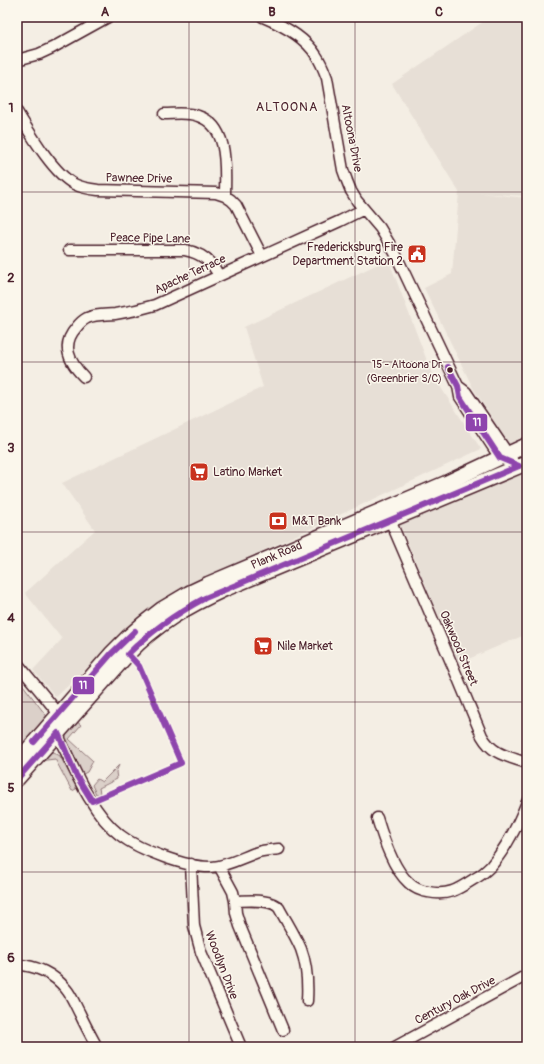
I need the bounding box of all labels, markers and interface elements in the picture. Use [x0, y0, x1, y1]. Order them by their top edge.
text: A [101, 4, 110, 20]
text: B [268, 4, 276, 20]
text: C [435, 4, 443, 20]
district label: ALTOONA [256, 99, 318, 115]
text: 1 [8, 100, 14, 116]
street label: Altoona Drive [338, 103, 365, 173]
street label: Pawnee Drive [106, 170, 173, 187]
street label: Peace Pipe Lane [110, 230, 190, 247]
place label: Fredericksburg Fire Department Station 2 [292, 240, 403, 269]
public building icon: Fredericksburg Fire Department Station 2 [406, 243, 428, 265]
street label: Apache Terrace [152, 251, 228, 298]
text: 2 [7, 270, 15, 286]
place label: 15 - Altoona Dr (Greenbrier S/C) [367, 358, 442, 385]
marker: 15 - Altoona Dr (Greenbrier S/C) [445, 365, 455, 375]
line badge: 11 [465, 413, 488, 432]
text: 11 [473, 416, 481, 429]
text: 3 [7, 440, 15, 456]
supermarket icon: Latino Market [188, 461, 210, 483]
place label: Latino Market [213, 465, 282, 480]
bank icon: M&T Bank [267, 510, 289, 532]
place label: M&T Bank [292, 514, 341, 529]
street label: Plank Road [249, 538, 304, 573]
street label: Oakwood Street [436, 608, 481, 688]
text: 4 [7, 610, 15, 626]
supermarket icon: Nile Market [252, 635, 274, 657]
place label: Nile Market [277, 639, 333, 654]
line badge: 11 [72, 676, 95, 695]
text: 11 [79, 679, 87, 692]
text: 5 [7, 780, 15, 796]
street label: Woodlyn Drive [202, 929, 241, 1002]
text: 6 [7, 950, 15, 966]
street label: Century Oak Drive [412, 973, 498, 1028]

